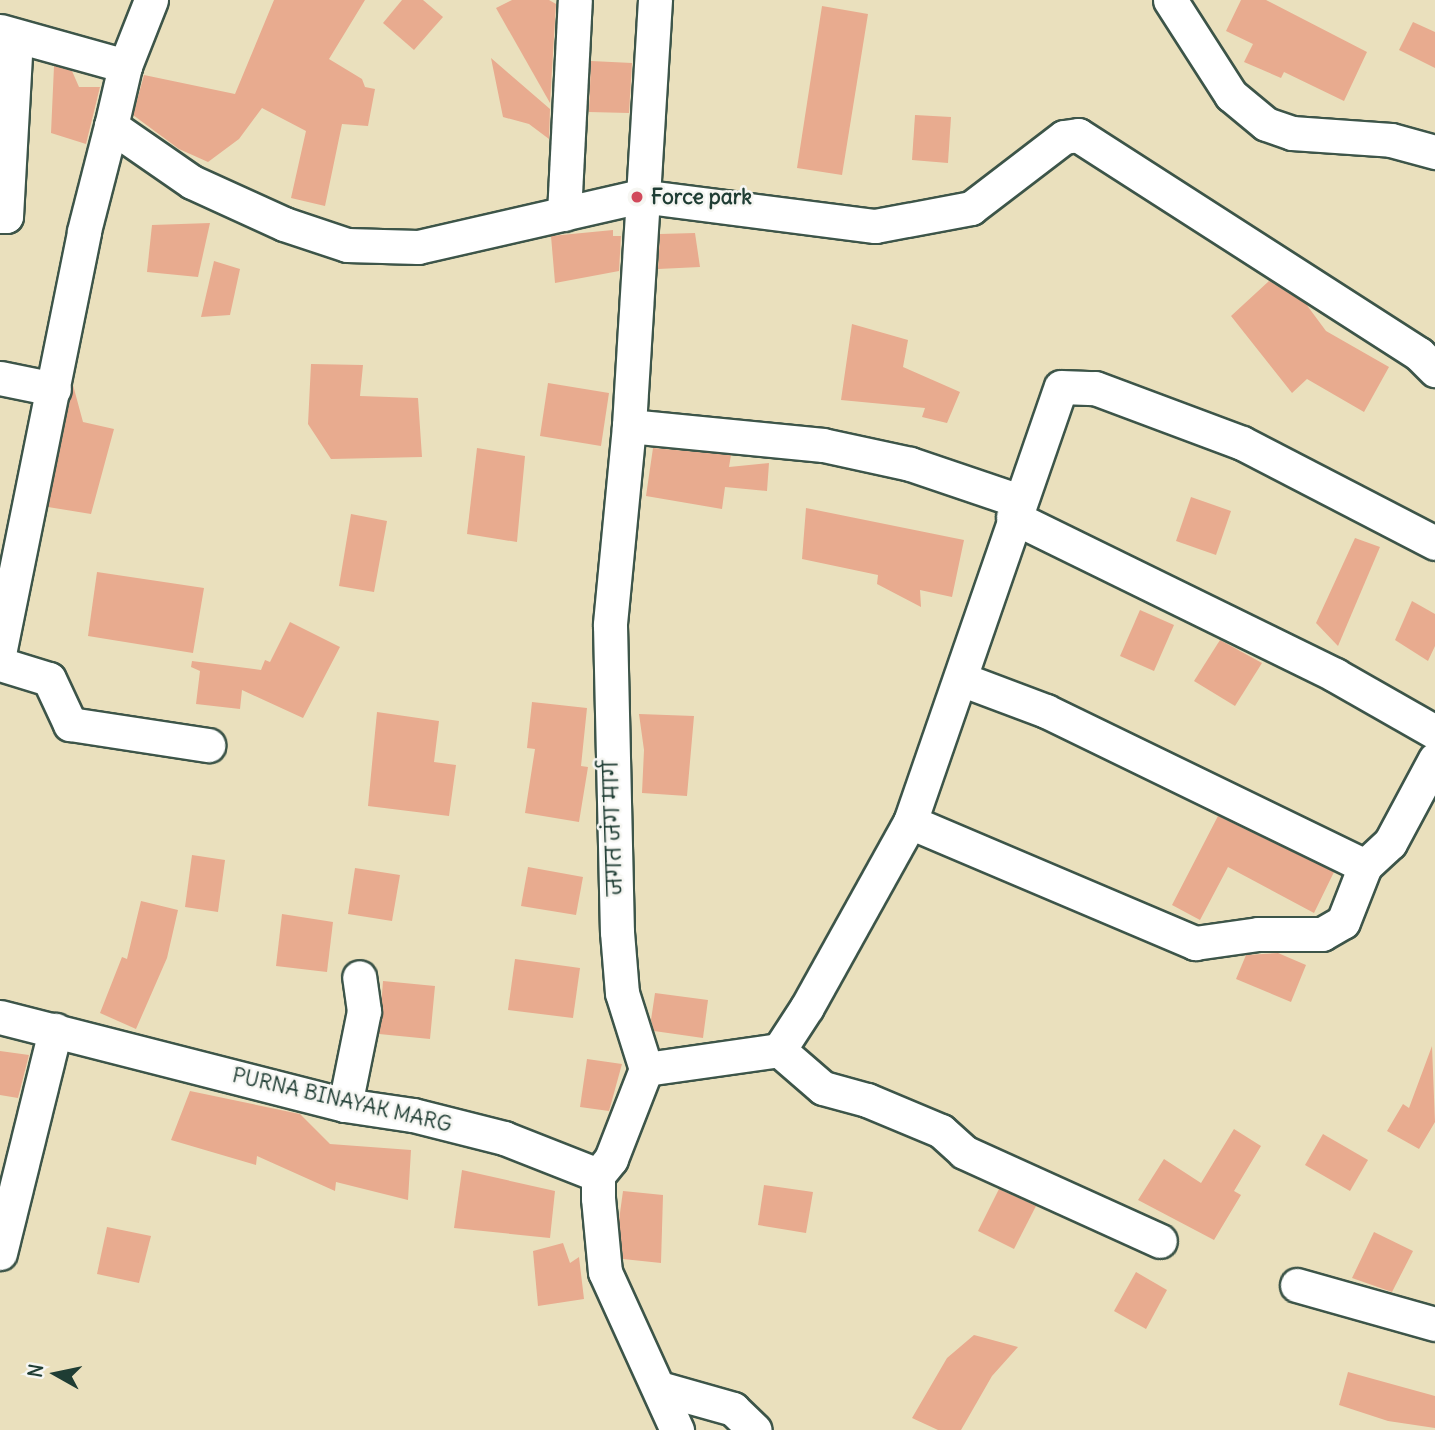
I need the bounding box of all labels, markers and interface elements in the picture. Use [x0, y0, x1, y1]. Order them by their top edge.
place label: Force park [651, 184, 752, 210]
marker: Force park [629, 189, 645, 205]
street label: जगत जंग मार्ग [598, 760, 628, 896]
street label: PURNA BINAYAK MARG [230, 1062, 454, 1138]
north arrow [21, 1339, 91, 1409]
text: N [22, 1362, 48, 1379]

